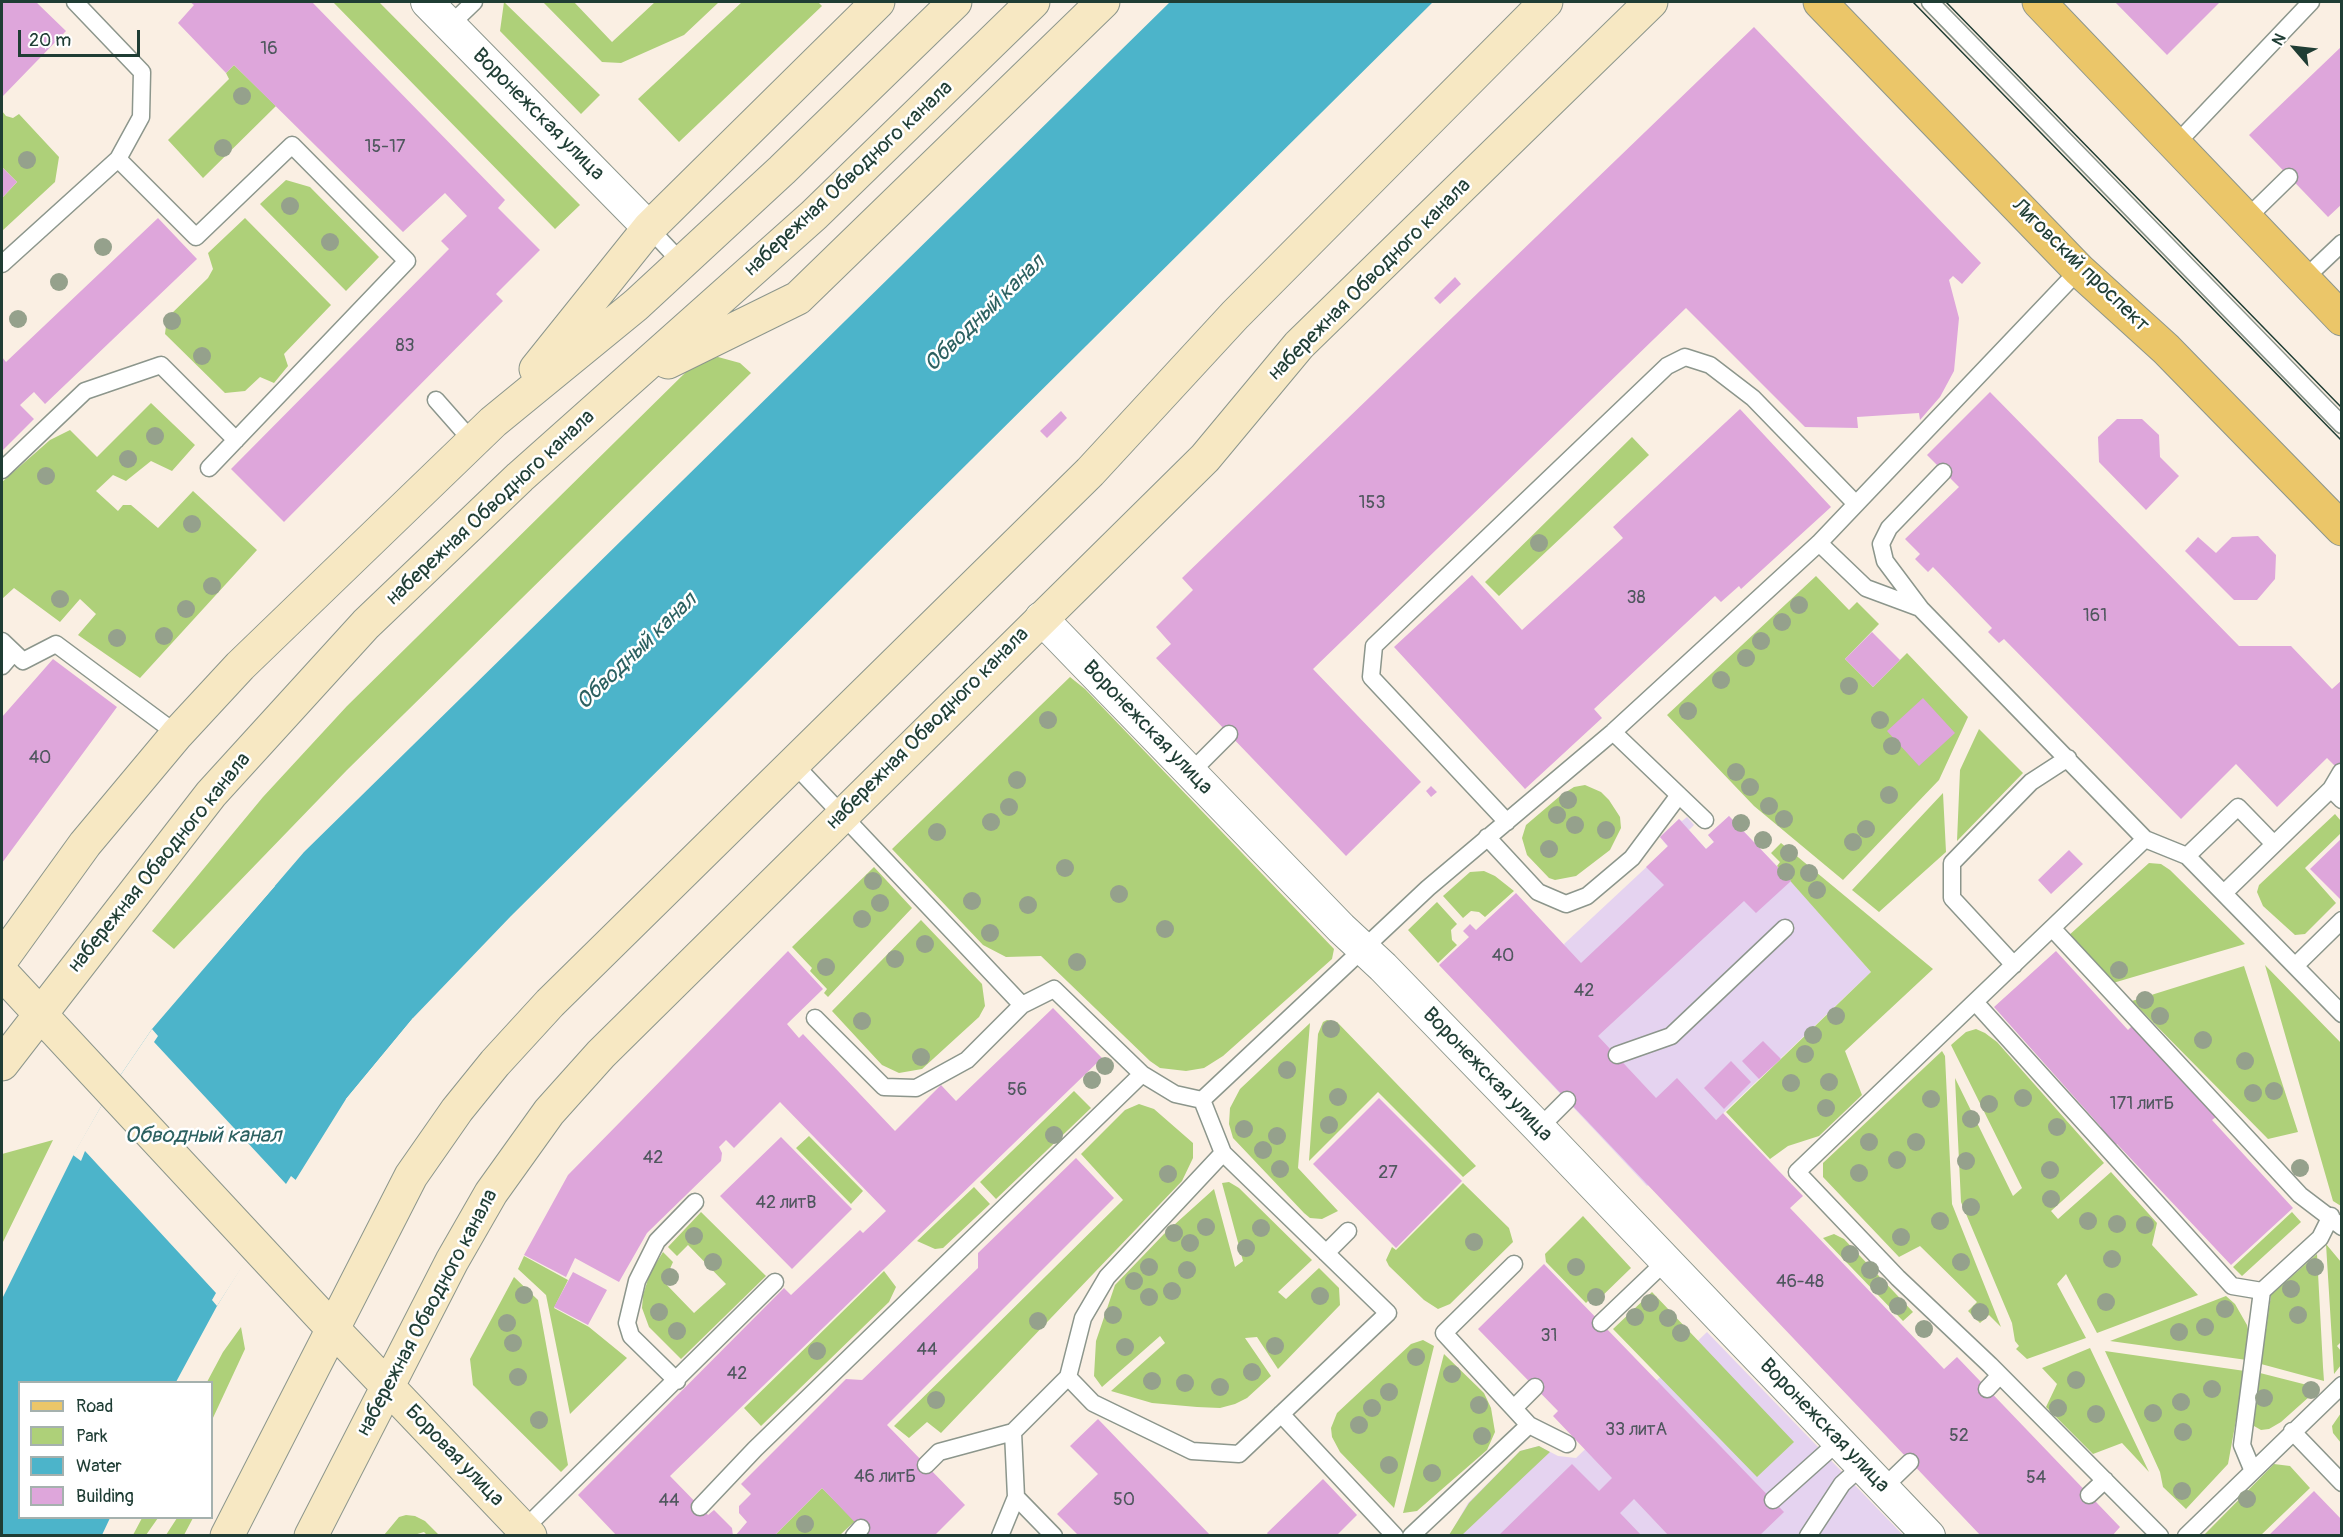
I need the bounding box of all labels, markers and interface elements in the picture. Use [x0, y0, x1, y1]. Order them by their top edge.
scale bar [21, 18, 142, 56]
north arrow [2265, 18, 2325, 78]
text: 20 m [29, 29, 71, 52]
text: N [2268, 30, 2290, 49]
house number: 16 [260, 38, 278, 60]
street label: Воронежская улица [467, 44, 609, 186]
street label: набережная Обводного канала [739, 76, 959, 282]
house number: 15-17 [364, 136, 406, 158]
street label: набережная Обводного канала [1264, 174, 1476, 386]
street label: Лиговский проспект [2006, 194, 2154, 338]
water label: Обводный канал [919, 250, 1051, 378]
house number: 83 [395, 335, 415, 357]
street label: набережная Обводного канала [381, 405, 601, 611]
house number: 153 [1359, 492, 1385, 514]
house number: 38 [1626, 587, 1646, 609]
water label: Обводный канал [571, 588, 703, 716]
house number: 161 [2083, 605, 2107, 627]
street label: набережная Обводного канала [822, 623, 1034, 835]
street label: Воронежская улица [1077, 656, 1217, 800]
house number: 40 [29, 747, 51, 769]
street label: набережная Обводного канала [63, 748, 257, 978]
house number: 40 [1492, 945, 1514, 967]
house number: 42 [1574, 980, 1594, 1002]
street label: Воронежская улица [1417, 1003, 1557, 1147]
house number: 56 [1007, 1079, 1027, 1101]
house number: 171 литБ [2110, 1093, 2174, 1115]
water label: Обводный канал [125, 1123, 281, 1149]
house number: 42 [643, 1147, 663, 1169]
house number: 27 [1378, 1162, 1398, 1184]
street label: набережная Обводного канала [352, 1185, 504, 1441]
house number: 42 литВ [755, 1192, 817, 1214]
house number: 46-48 [1776, 1271, 1824, 1293]
house number: 31 [1540, 1325, 1558, 1347]
house number: 44 [917, 1339, 937, 1361]
street label: Воронежская улица [1754, 1354, 1894, 1498]
house number: 42 [727, 1363, 747, 1385]
legend [18, 1381, 213, 1519]
text: Road [76, 1395, 113, 1418]
street label: Боровая улица [399, 1400, 509, 1512]
house number: 33 литА [1605, 1419, 1667, 1441]
text: Park [76, 1425, 108, 1448]
house number: 52 [1949, 1425, 1969, 1447]
text: Water [76, 1455, 122, 1478]
house number: 46 литБ [854, 1466, 916, 1488]
house number: 54 [2026, 1467, 2046, 1489]
text: Building [76, 1485, 134, 1508]
house number: 50 [1113, 1489, 1135, 1511]
house number: 44 [659, 1490, 679, 1512]

